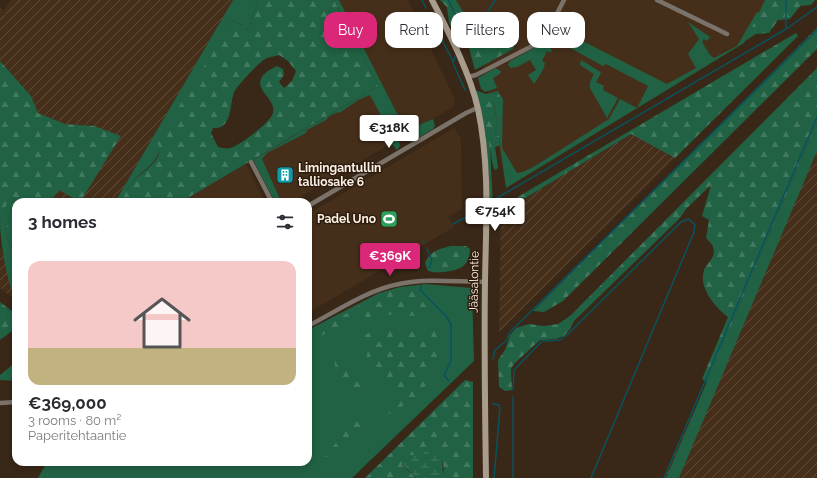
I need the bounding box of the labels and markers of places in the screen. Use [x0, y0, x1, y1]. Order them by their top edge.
pin: €318K [361, 115, 417, 149]
place label: Limingantullin talliosake 6 [298, 161, 381, 189]
building icon: Limingantullin talliosake 6 [275, 165, 295, 185]
pin: €754K [467, 198, 523, 232]
sports icon: Padel Uno [379, 209, 399, 229]
place label: Padel Uno [317, 212, 376, 226]
pin: €369K [362, 243, 418, 277]

